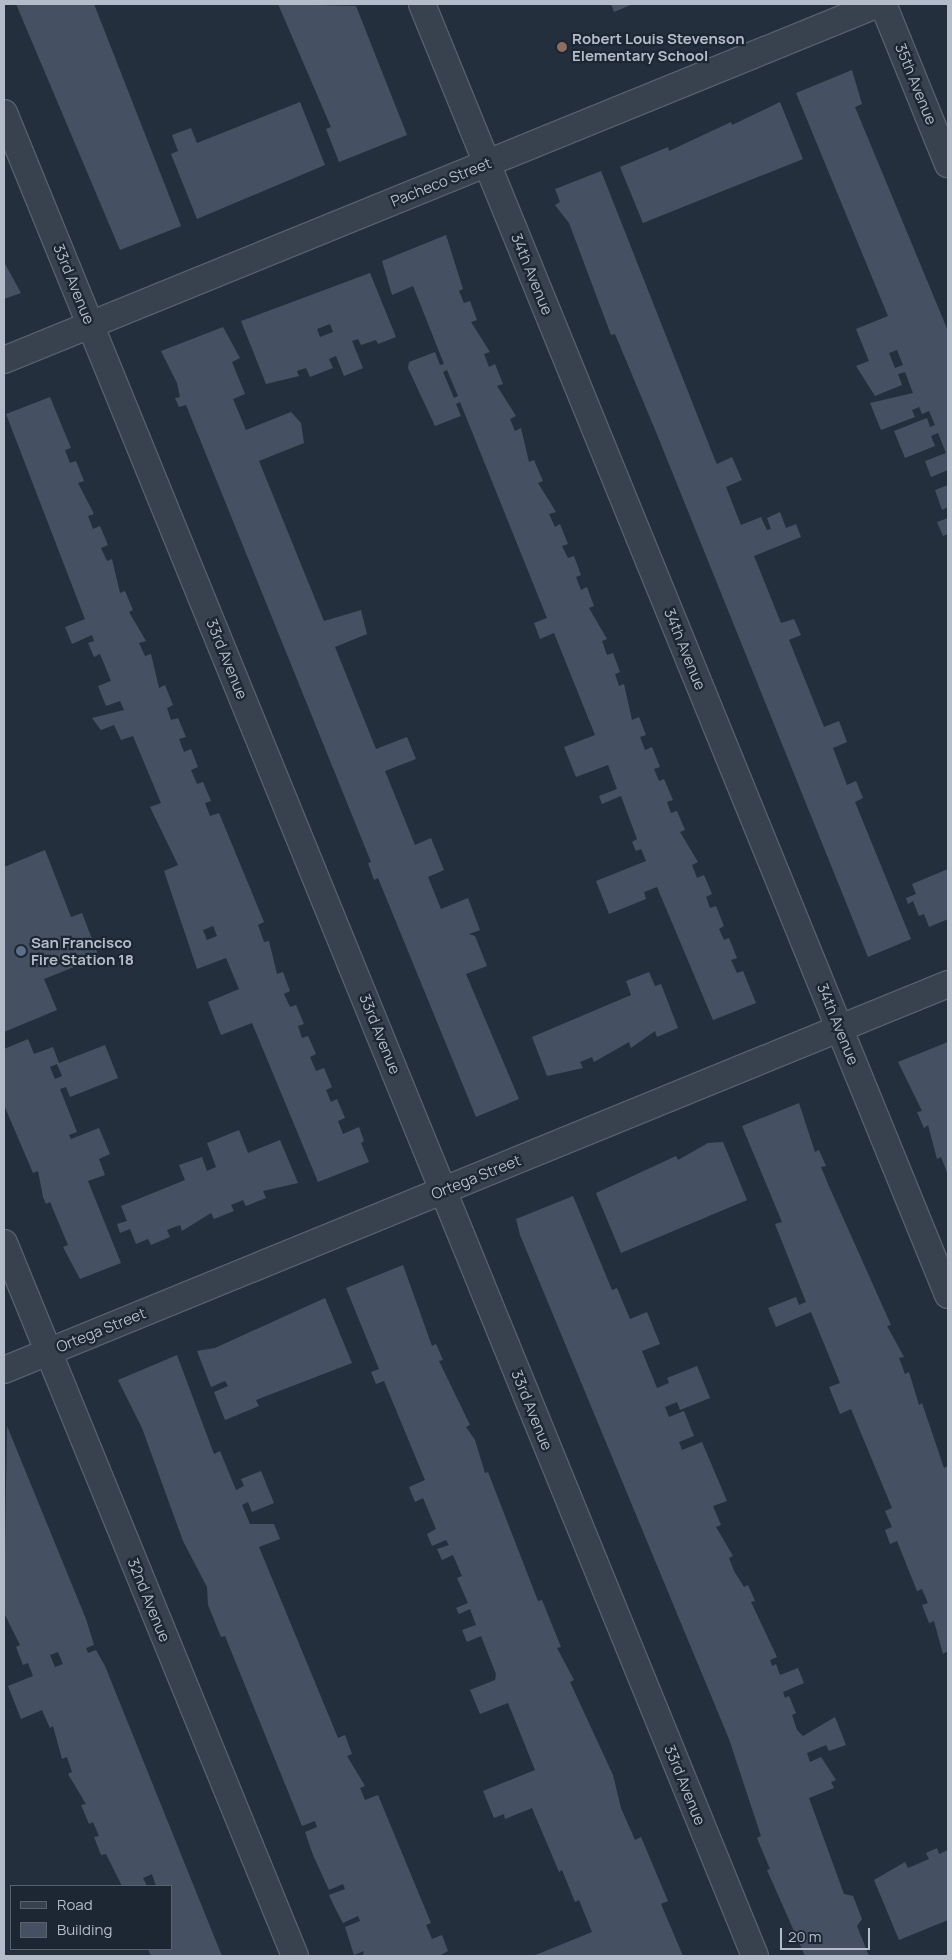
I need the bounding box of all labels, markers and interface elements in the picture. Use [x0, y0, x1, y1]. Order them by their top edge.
place label: Robert Louis Stevenson Elementary School [572, 29, 745, 64]
marker: Robert Louis Stevenson Elementary School [556, 41, 568, 53]
street label: 35th Avenue [892, 41, 940, 127]
street label: Pacheco Street [388, 154, 494, 210]
street label: 34th Avenue [507, 231, 557, 317]
street label: 33rd Avenue [50, 241, 98, 327]
street label: 34th Avenue [660, 606, 710, 692]
street label: 33rd Avenue [203, 616, 251, 702]
place label: San Francisco Fire Station 18 [31, 933, 134, 968]
marker: San Francisco Fire Station 18 [15, 945, 27, 957]
street label: 34th Avenue [813, 981, 863, 1067]
street label: 33rd Avenue [356, 991, 404, 1077]
street label: Ortega Street [429, 1151, 523, 1203]
street label: Ortega Street [54, 1304, 148, 1356]
street label: 33rd Avenue [508, 1367, 556, 1453]
street label: 32nd Avenue [124, 1555, 174, 1645]
street label: 33rd Avenue [661, 1742, 709, 1828]
legend [10, 1885, 172, 1950]
text: Road [57, 1894, 93, 1915]
scale bar [782, 1918, 872, 1950]
text: Building [57, 1919, 112, 1940]
text: 20 m [788, 1926, 821, 1947]

